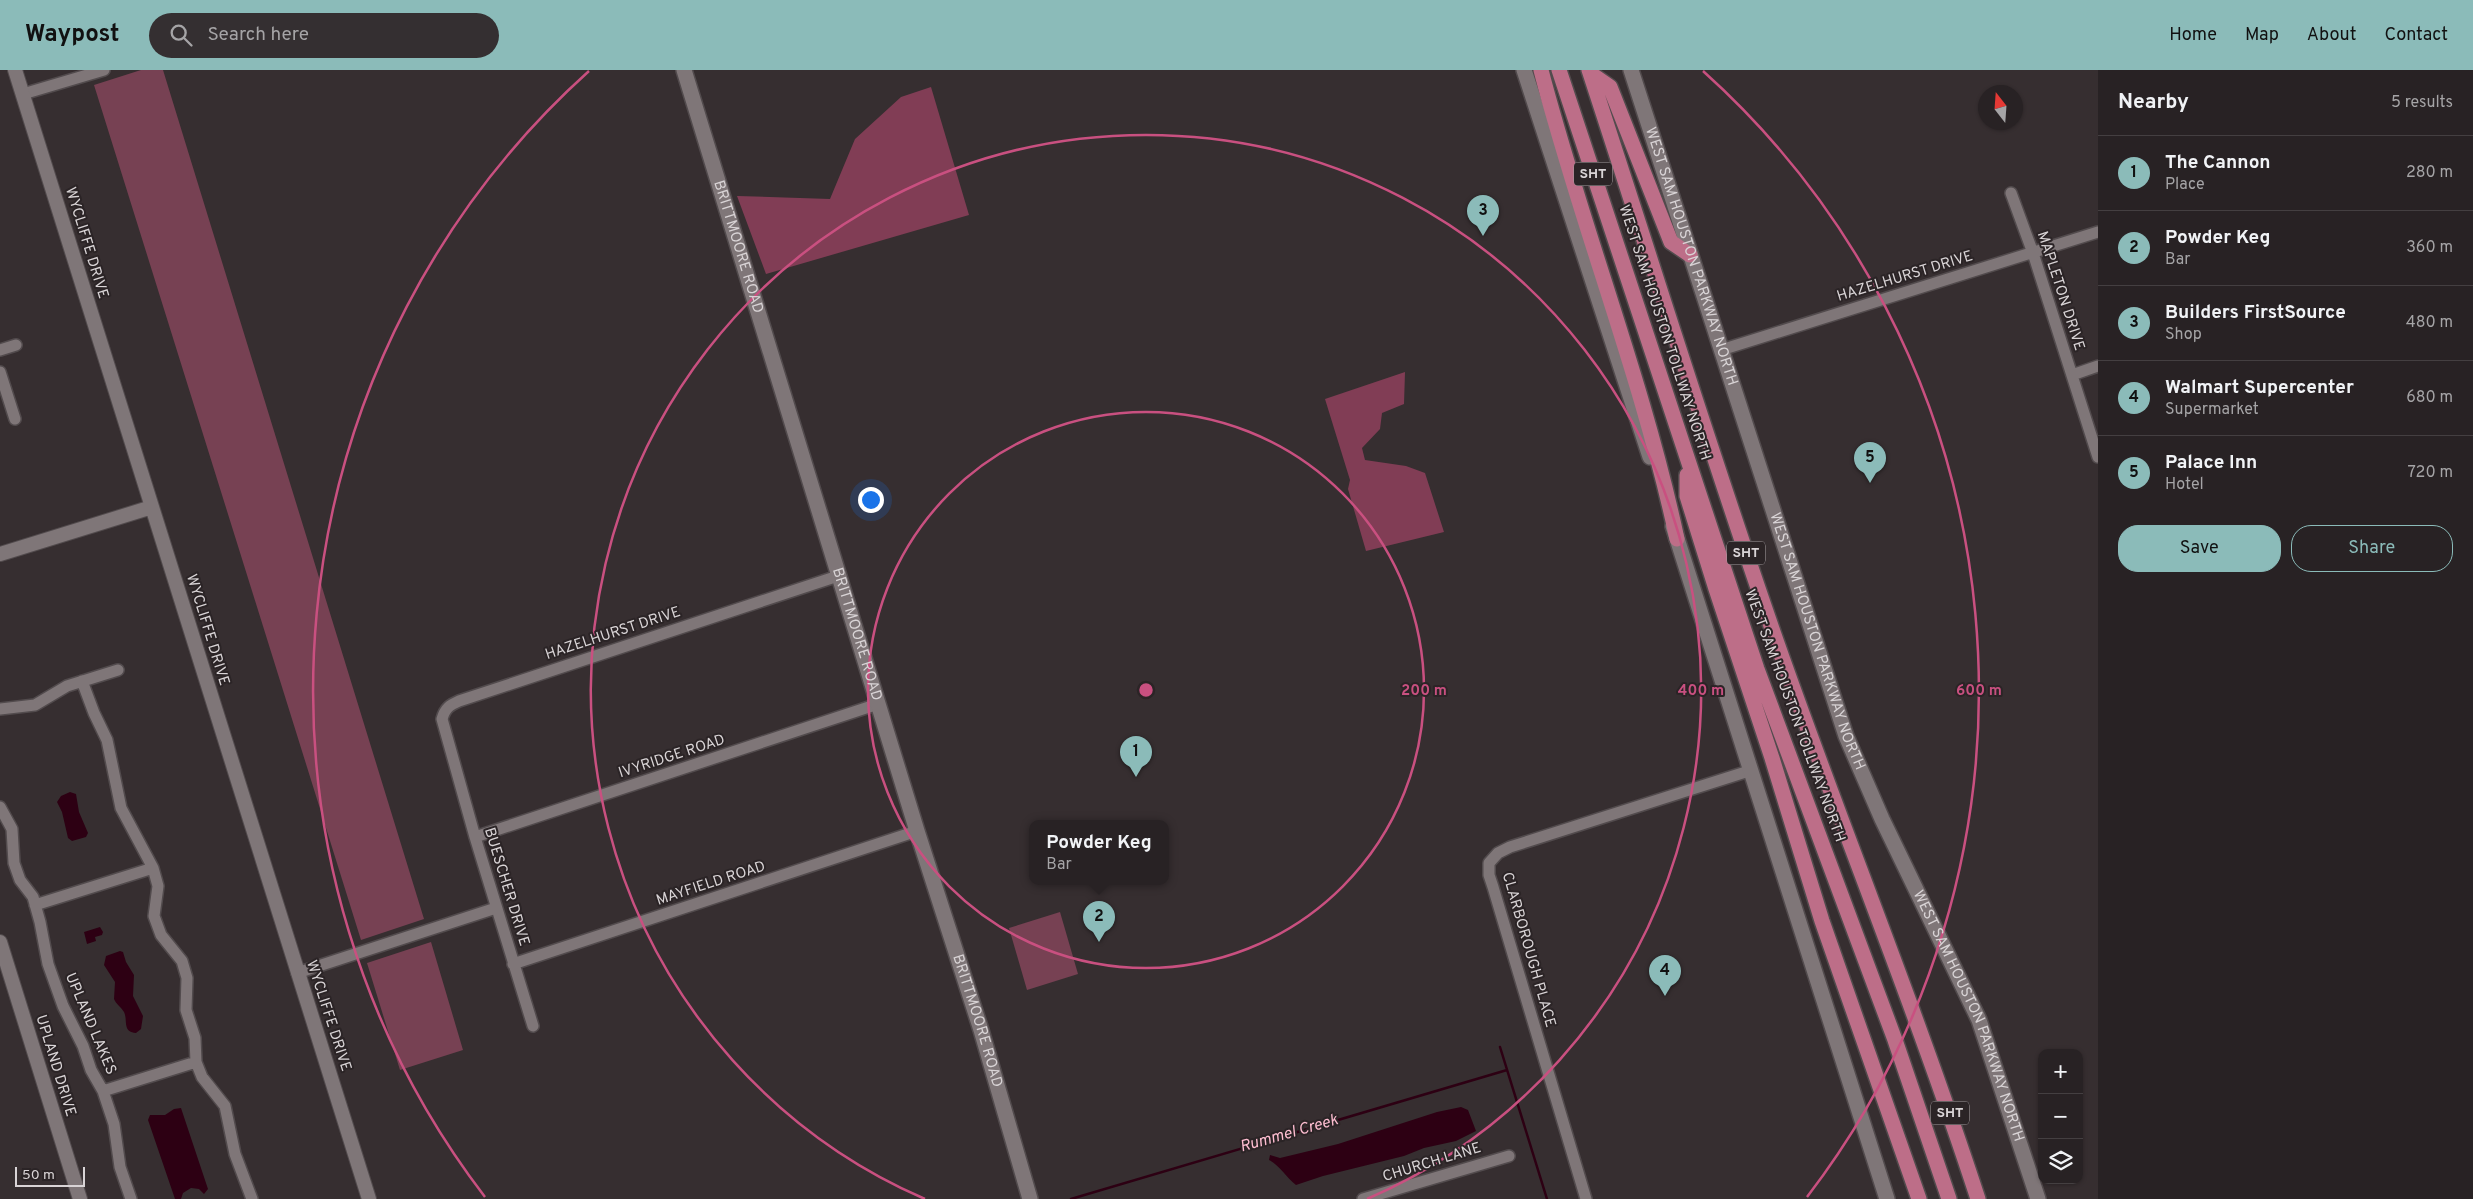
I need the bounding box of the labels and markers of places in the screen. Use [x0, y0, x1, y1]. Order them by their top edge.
pin: 3 [1467, 195, 1499, 236]
pin: 5 [1854, 442, 1886, 483]
centre of rings [1137, 681, 1155, 699]
pin: 1 [1120, 736, 1152, 777]
pin: 2 [1083, 901, 1115, 942]
pin: 4 [1649, 955, 1681, 996]

